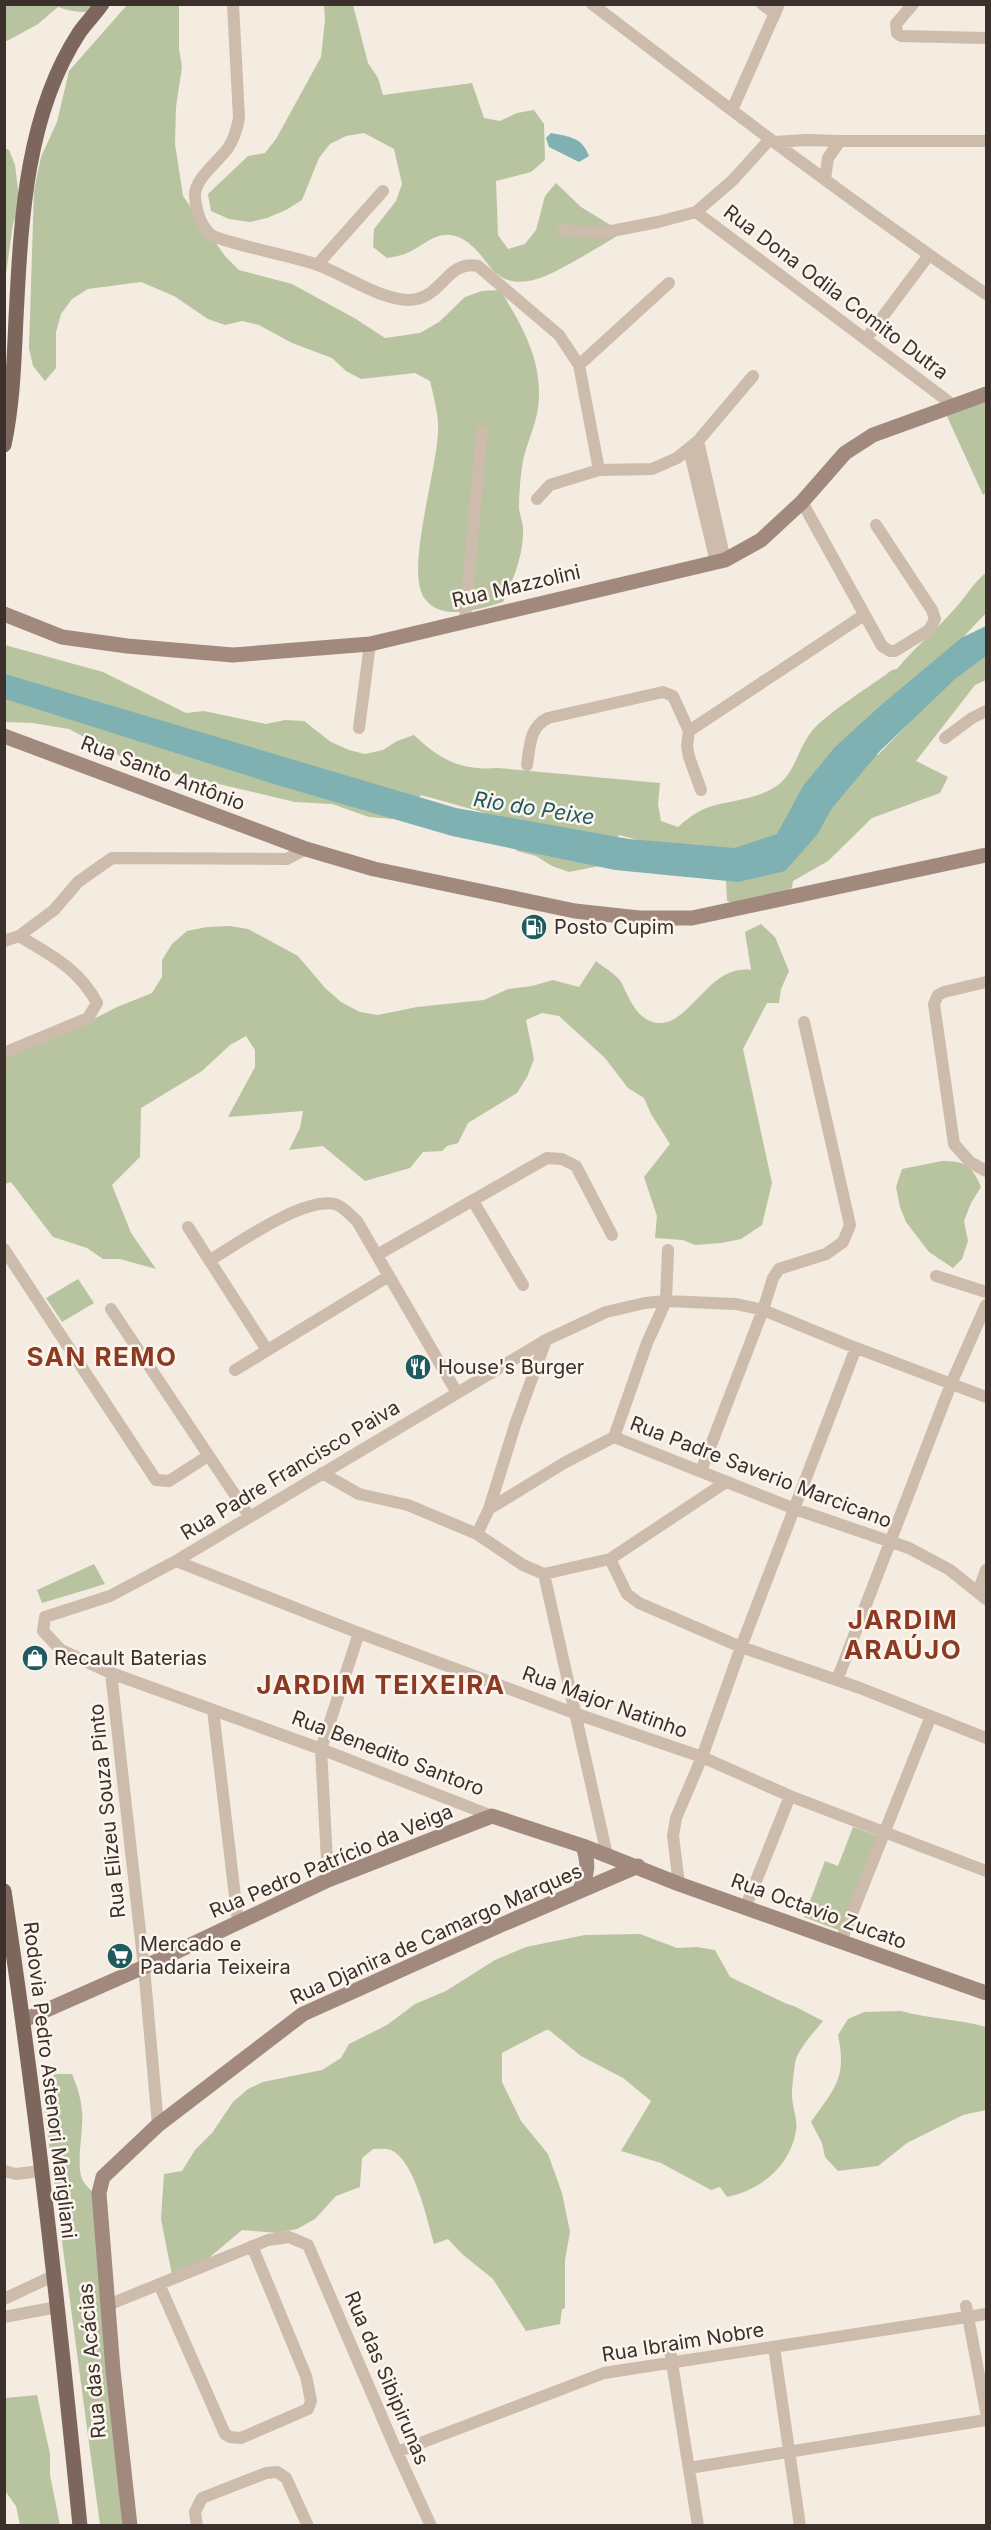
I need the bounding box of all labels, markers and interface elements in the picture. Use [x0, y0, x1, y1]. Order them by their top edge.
street label: Rua Dona Odila Comito Dutra [719, 200, 953, 384]
street label: Rua Mazzolini [449, 560, 583, 612]
street label: Rua Santo Antônio [77, 731, 249, 815]
water label: Rio do Peixe [472, 786, 596, 830]
fuel station icon: Posto Cupim [519, 912, 549, 942]
place label: Posto Cupim [554, 915, 674, 939]
district label: SAN REMO [26, 1341, 178, 1372]
restaurant icon: House's Burger [403, 1352, 433, 1382]
place label: House's Burger [438, 1355, 585, 1379]
street label: Rua Padre Francisco Paiva [176, 1395, 404, 1545]
street label: Rua Padre Saverio Marcicano [627, 1411, 895, 1533]
district label: JARDIM ARAÚJO [844, 1604, 962, 1665]
shop icon: Recault Baterias [20, 1643, 50, 1673]
place label: Recault Baterias [54, 1646, 207, 1670]
street label: Rua Major Natinho [519, 1661, 691, 1743]
district label: JARDIM TEIXEIRA [256, 1669, 506, 1700]
street label: Rua Elizeu Souza Pinto [84, 1703, 130, 1919]
street label: Rua Benedito Santoro [288, 1705, 488, 1801]
street label: Rua Pedro Patrício da Veiga [206, 1799, 456, 1923]
street label: Rua Djanira de Camargo Marques [286, 1859, 586, 2009]
street label: Rua Octavio Zucato [728, 1868, 910, 1954]
street label: Rodovia Pedro Astenori Marigliani [19, 1920, 81, 2240]
place label: Mercado e Padaria Teixeira [140, 1932, 291, 1979]
supermarket icon: Mercado e Padaria Teixeira [105, 1941, 135, 1971]
street label: Rua das Acácias [73, 2282, 111, 2440]
street label: Rua das Sibipirunas [340, 2288, 434, 2468]
street label: Rua Ibraim Nobre [600, 2317, 766, 2367]

